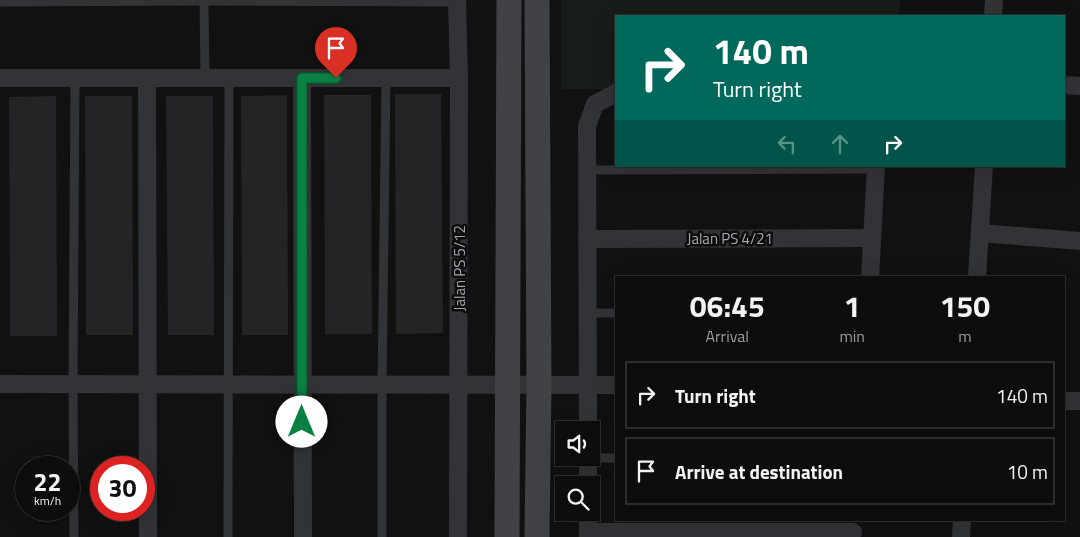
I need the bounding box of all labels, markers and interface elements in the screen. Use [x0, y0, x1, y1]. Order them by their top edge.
text: 140 m [713, 24, 809, 78]
pin [315, 27, 357, 78]
icon: arrive [322, 34, 350, 62]
icon: right [630, 35, 695, 100]
text: Turn right [713, 72, 802, 106]
icon: left [773, 130, 801, 158]
icon: ahead [826, 130, 854, 158]
icon: right [879, 130, 907, 158]
street label: Jalan PS 5/12 [448, 225, 471, 311]
street label: Jalan PS 4/21 [687, 227, 773, 250]
text: 06:45 [690, 283, 765, 329]
text: 1 [844, 283, 861, 329]
text: 150 [940, 283, 990, 329]
text: Arrival [706, 324, 749, 348]
text: min [839, 324, 865, 348]
text: m [958, 324, 972, 348]
icon: right [632, 381, 660, 409]
text: Turn right [675, 381, 756, 410]
text: 140 m [996, 381, 1048, 410]
position arrow [275, 395, 327, 447]
map controls [555, 421, 600, 521]
button: sound [555, 421, 600, 466]
speed limit sign: 30 [90, 456, 155, 521]
icon: arrive [632, 457, 660, 485]
text: Arrive at destination [675, 457, 843, 486]
text: 10 m [1007, 457, 1048, 486]
text: 22 [33, 463, 62, 501]
button: search [555, 476, 600, 521]
text: km/h [34, 491, 61, 510]

